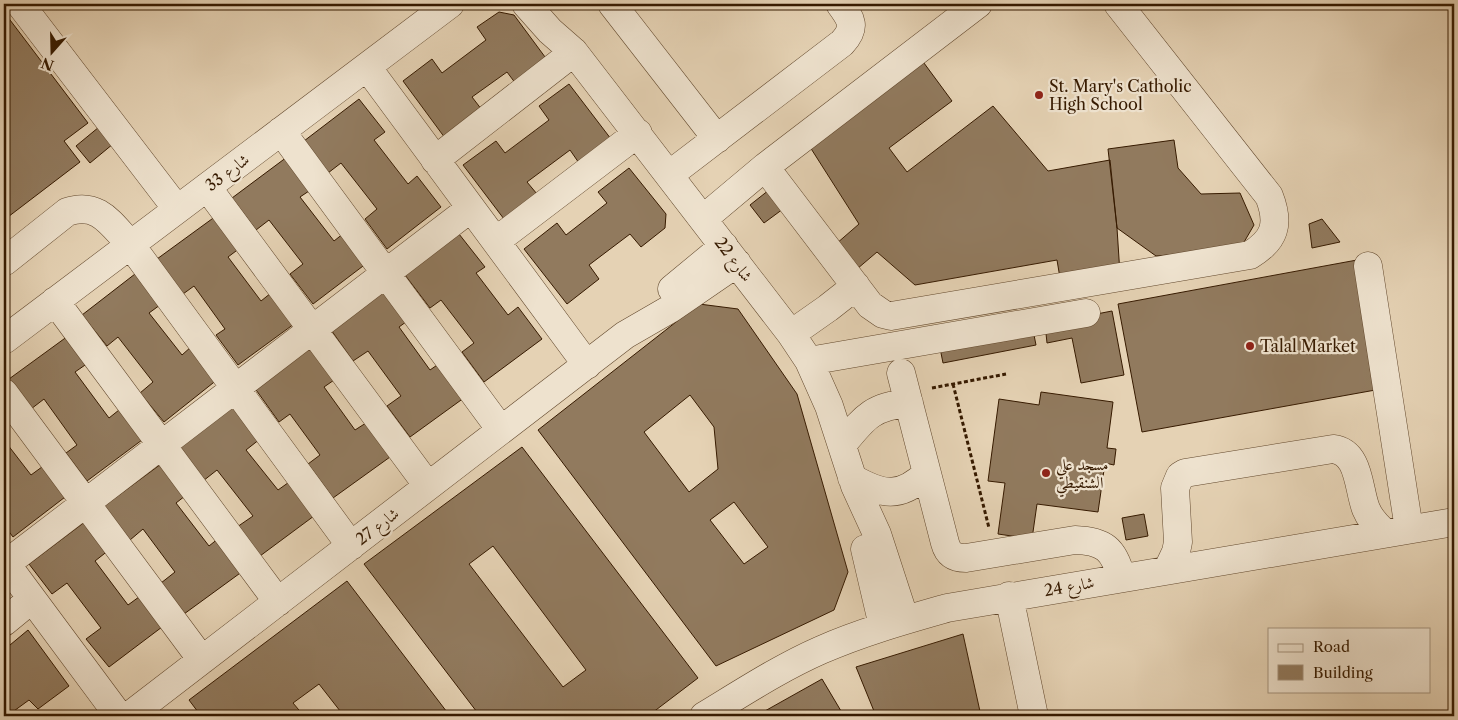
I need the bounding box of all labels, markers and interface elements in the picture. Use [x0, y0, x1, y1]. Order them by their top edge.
north arrow [28, 28, 78, 78]
text: N [39, 54, 56, 75]
place label: St. Mary's Catholic High School [1049, 76, 1192, 114]
marker: St. Mary's Catholic High School [1033, 89, 1045, 101]
street label: شارع 33 [201, 149, 255, 198]
street label: شارع 22 [708, 233, 757, 288]
place label: Talal Market [1260, 336, 1356, 356]
marker: Talal Market [1244, 340, 1256, 352]
place label: مسجد علي الشنقيطي [1056, 454, 1109, 498]
marker: مسجد علي الشنقيطي [1040, 467, 1052, 479]
street label: شارع 27 [351, 503, 405, 552]
street label: شارع 24 [1042, 572, 1096, 604]
legend [1268, 628, 1430, 692]
text: Road [1313, 637, 1350, 656]
text: Building [1313, 663, 1373, 682]

